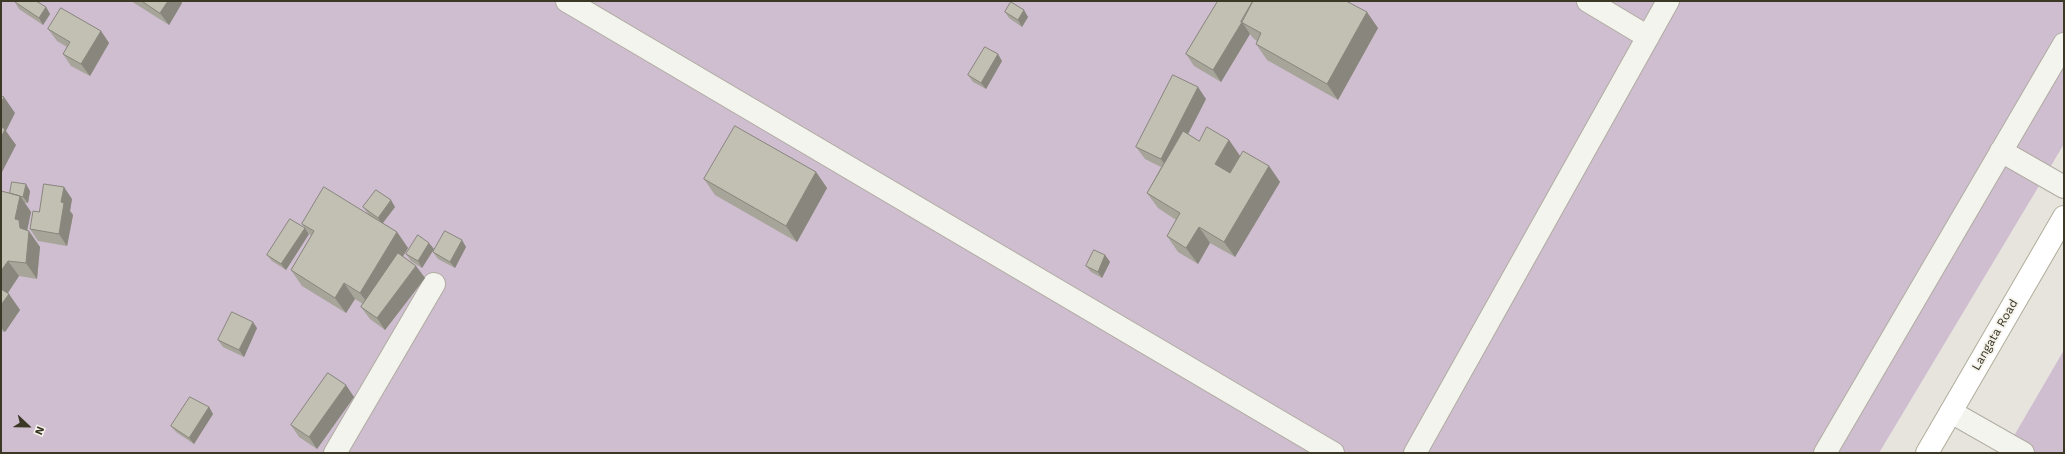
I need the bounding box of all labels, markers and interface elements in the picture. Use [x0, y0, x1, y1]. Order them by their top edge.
street label: Langata Road [1969, 297, 2021, 373]
north arrow [8, 406, 48, 446]
text: N [32, 424, 47, 437]

